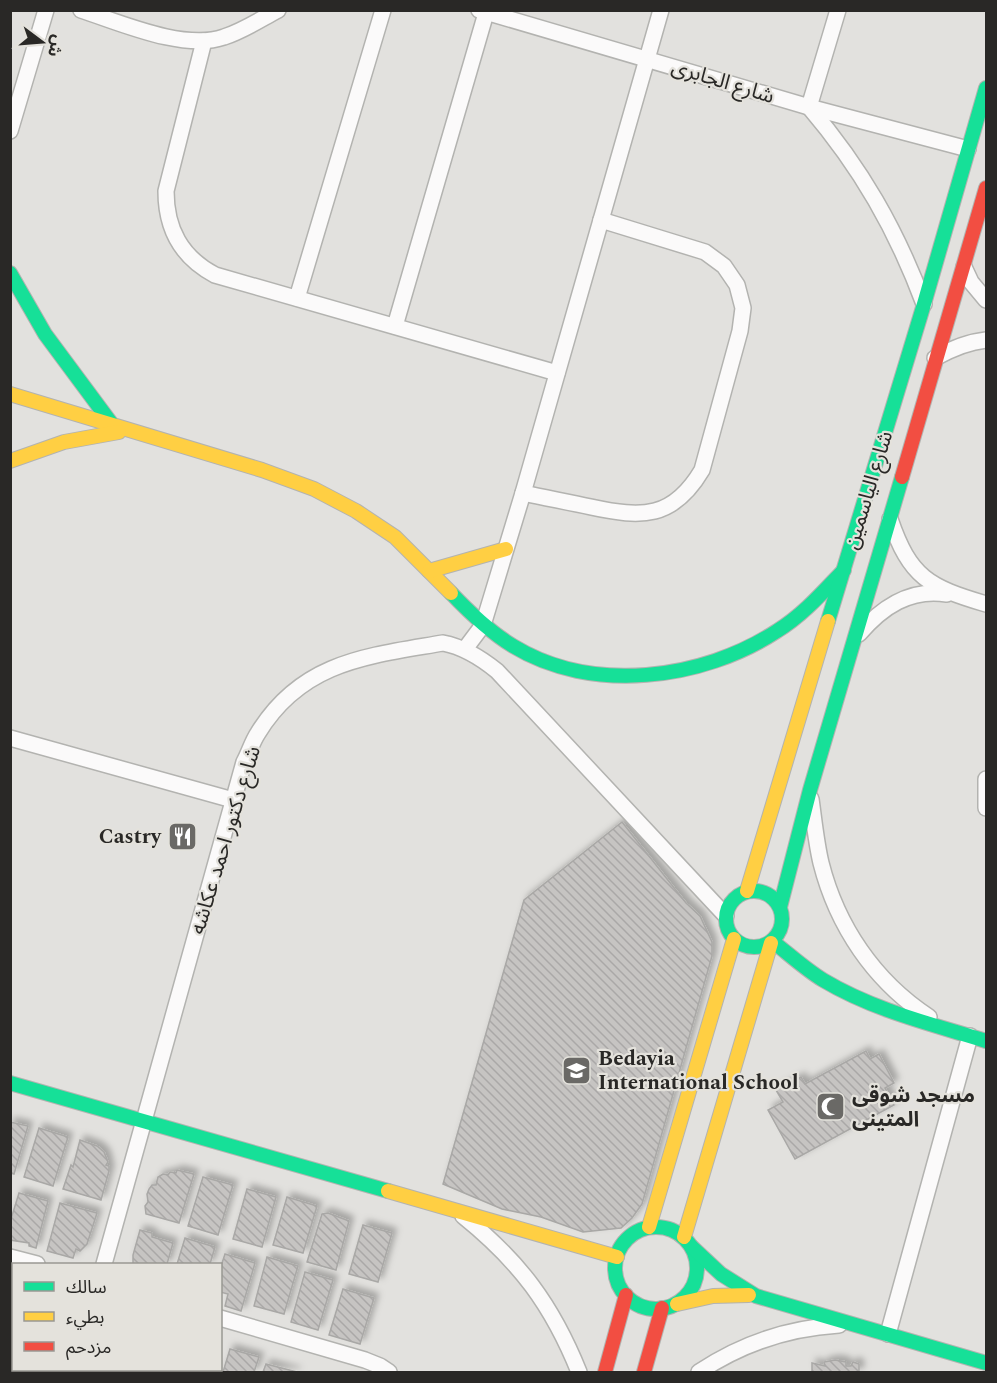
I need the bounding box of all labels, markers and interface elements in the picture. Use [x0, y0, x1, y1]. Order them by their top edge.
north arrow [12, 12, 72, 72]
text: ش [41, 32, 70, 60]
street label: شارع الجابرى [667, 51, 778, 113]
street label: شارع الياسمين [836, 427, 902, 553]
street label: شارع دكتور احمد عكاشه [182, 742, 270, 938]
restaurant icon: Castry [166, 820, 198, 852]
place label: Castry [99, 821, 162, 853]
place label: Bedayia International School [598, 1043, 799, 1099]
school or university icon: Bedayia International School [561, 1054, 593, 1086]
place label: مسجد شوقى المتينى [852, 1080, 975, 1136]
mosque icon: مسجد شوقى المتينى [815, 1091, 847, 1123]
legend [12, 1263, 222, 1371]
text: سالك [66, 1274, 107, 1301]
text: بطيء [66, 1304, 104, 1331]
text: مزدحم [66, 1334, 111, 1361]

